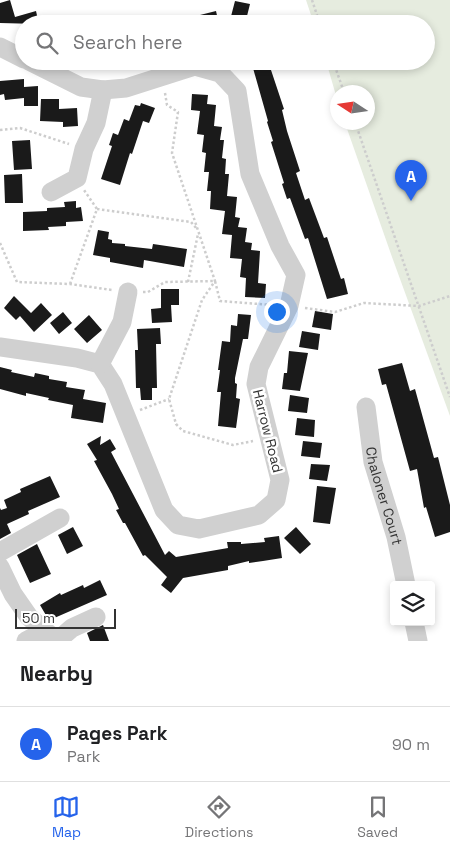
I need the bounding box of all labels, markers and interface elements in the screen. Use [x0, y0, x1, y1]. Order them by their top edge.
search box [15, 15, 435, 70]
icon: search [33, 29, 61, 57]
text: Search here [73, 30, 183, 55]
north arrow [330, 85, 375, 130]
pin: A [395, 160, 427, 201]
your location [264, 299, 290, 325]
street label: Harrow Road [249, 387, 287, 475]
street label: Chaloner Court [362, 446, 406, 547]
map controls [390, 581, 435, 626]
button: layers [390, 581, 435, 626]
scale bar [15, 606, 116, 629]
text: 50 m [22, 609, 55, 627]
text: Nearby [20, 660, 93, 687]
text: Pages Park [67, 721, 167, 746]
text: A [31, 734, 41, 755]
text: 90 m [392, 734, 430, 755]
text: Park [67, 746, 100, 767]
tab: Map [52, 793, 81, 841]
tab: Directions [185, 793, 253, 841]
tab: Saved [357, 793, 398, 841]

